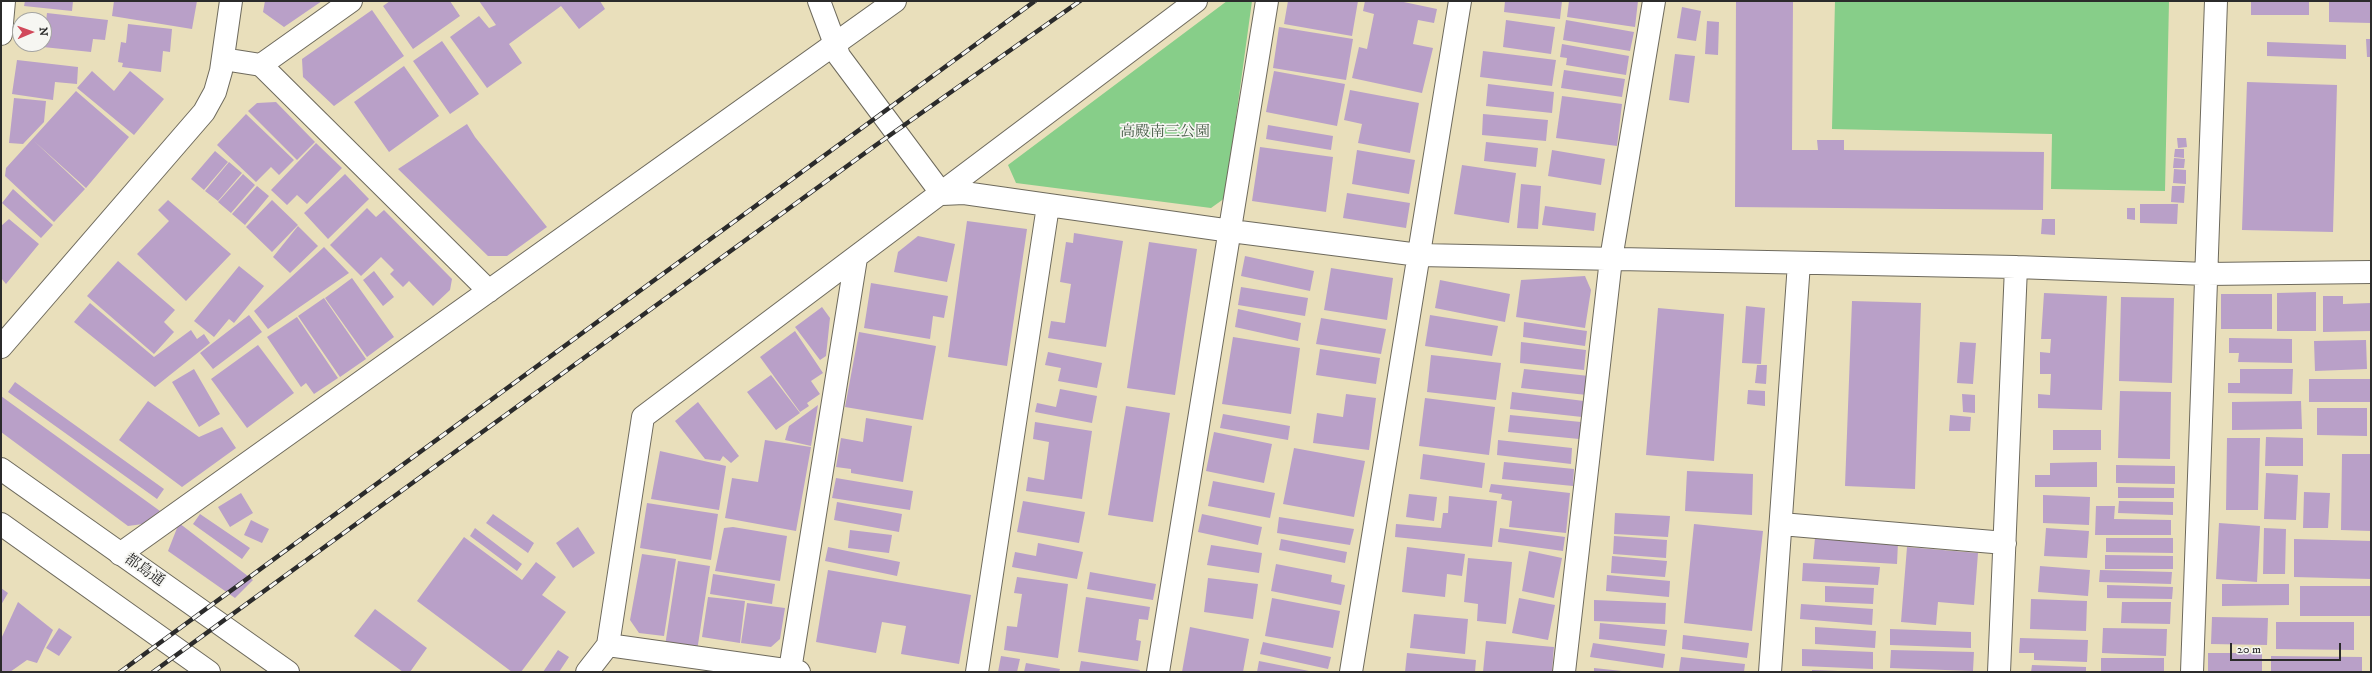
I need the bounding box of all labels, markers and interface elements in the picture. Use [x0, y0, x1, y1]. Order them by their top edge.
north arrow [12, 12, 52, 52]
text: N [36, 27, 50, 36]
park label: 高殿南三公園 [1120, 124, 1210, 142]
street label: 都島通 [120, 551, 168, 591]
scale bar [2232, 635, 2343, 661]
text: 20 m [2237, 642, 2261, 657]

